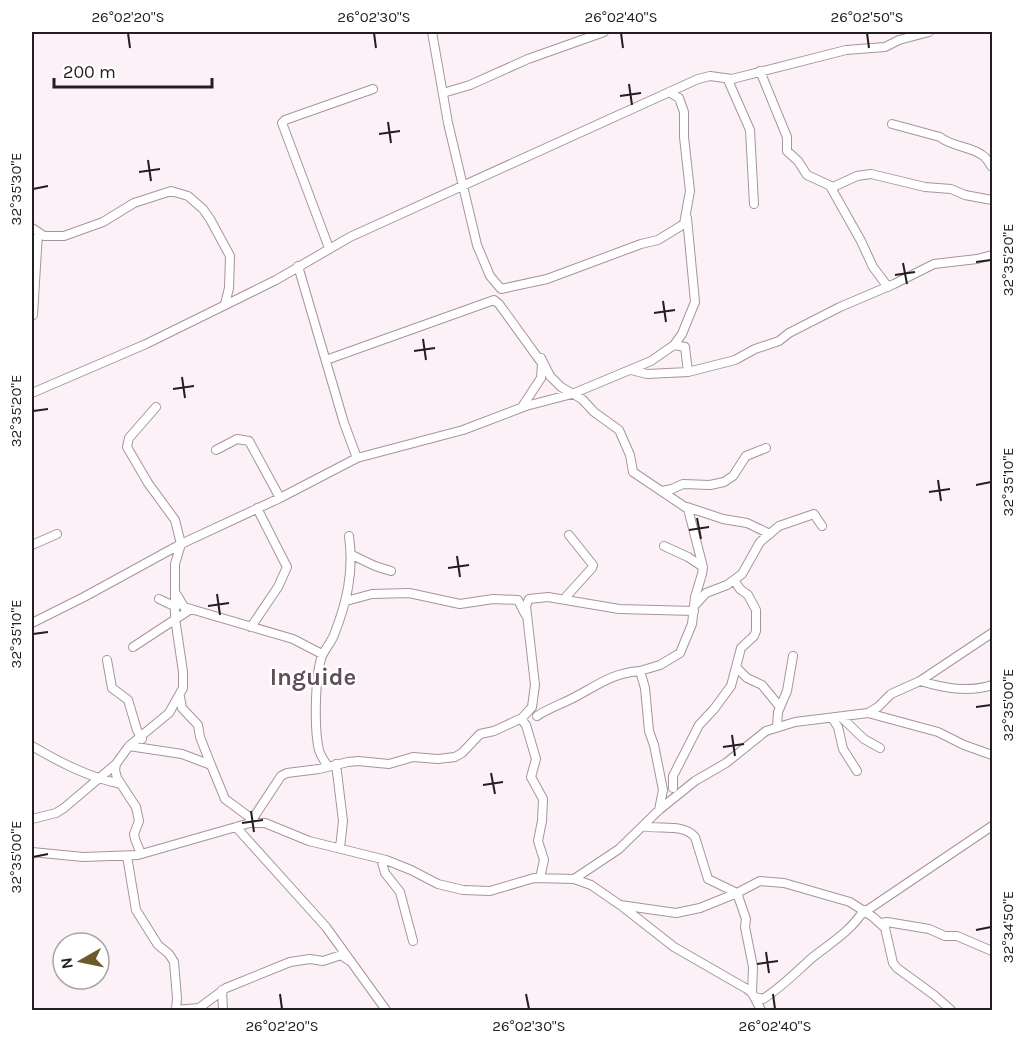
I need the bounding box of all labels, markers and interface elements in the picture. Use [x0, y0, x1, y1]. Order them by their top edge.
text: 26°02'20"S [91, 8, 165, 26]
text: 26°02'30"S [337, 8, 411, 26]
text: 26°02'40"S [585, 8, 657, 26]
text: 26°02'50"S [830, 8, 904, 26]
scale bar [54, 51, 212, 89]
text: 200 m [63, 61, 116, 83]
text: 32°35'30"E [7, 153, 25, 225]
text: 32°35'20"E [999, 224, 1017, 296]
text: 32°35'20"E [7, 375, 25, 447]
text: 32°35'10"E [999, 448, 1017, 516]
text: 32°35'10"E [7, 600, 25, 668]
district label: Inguide [270, 663, 356, 691]
text: 32°35'00"E [999, 669, 1017, 741]
text: 32°35'00"E [7, 821, 25, 893]
text: 32°34'50"E [999, 891, 1017, 963]
north arrow [51, 931, 111, 991]
text: N [56, 956, 77, 970]
text: 26°02'20"S [245, 1017, 319, 1035]
text: 26°02'30"S [492, 1017, 566, 1035]
text: 26°02'40"S [739, 1017, 811, 1035]

